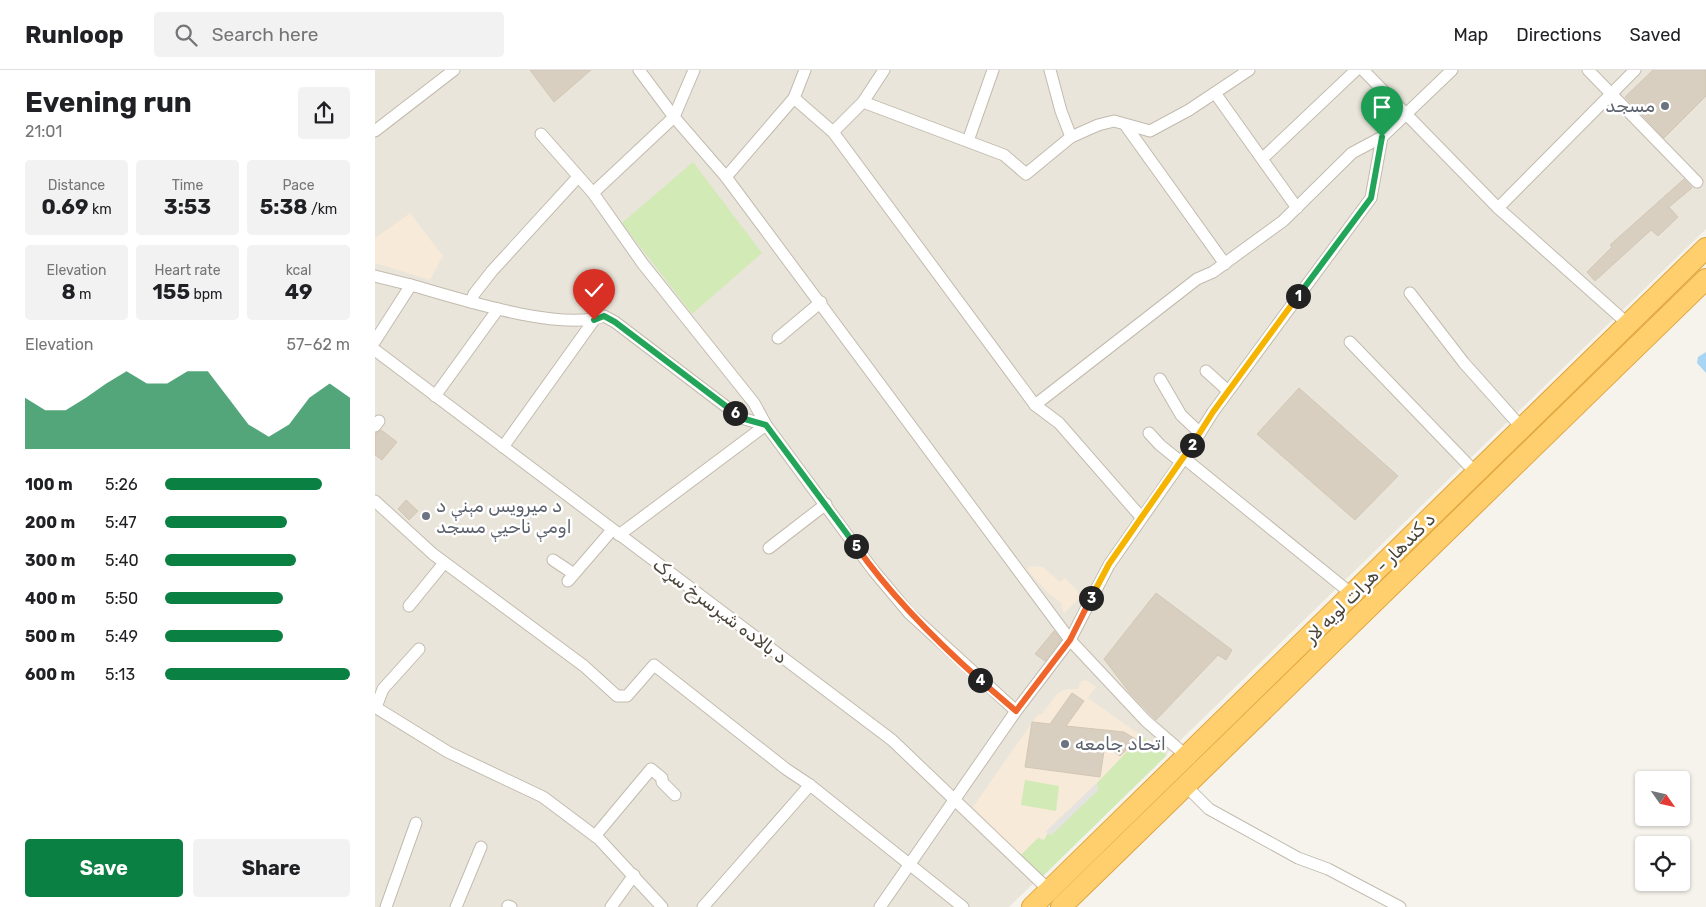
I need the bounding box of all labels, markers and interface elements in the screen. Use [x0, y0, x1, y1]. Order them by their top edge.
search box [154, 12, 504, 57]
text: Runloop [25, 21, 124, 49]
icon: search [172, 21, 200, 49]
text: Search here [212, 23, 318, 46]
text: Map [1453, 24, 1488, 46]
text: Directions [1516, 24, 1602, 46]
text: Saved [1630, 24, 1681, 46]
text: Evening run [25, 86, 192, 119]
pin [1361, 86, 1403, 137]
button: share [298, 87, 350, 139]
icon: arrive [1368, 93, 1396, 121]
place label: مسجد [1605, 95, 1655, 117]
marker: مسجد [1659, 100, 1671, 112]
text: 21:01 [25, 122, 62, 141]
text: Distance [48, 177, 105, 194]
text: Time [172, 177, 203, 194]
text: Pace [282, 177, 315, 194]
text: 0.69 [41, 194, 89, 219]
text: 3:53 [164, 194, 211, 219]
text: 5:38 [260, 194, 307, 219]
text: km [89, 201, 112, 218]
text: /km [307, 201, 337, 218]
text: Elevation [47, 262, 107, 279]
text: Heart rate [155, 262, 220, 279]
text: kcal [286, 262, 311, 279]
pin [573, 269, 615, 320]
icon: check [580, 276, 608, 304]
text: 8 [61, 279, 76, 304]
text: 155 [152, 279, 190, 304]
text: 49 [285, 279, 312, 304]
pin: 1 [1285, 284, 1311, 308]
text: m [76, 286, 92, 303]
text: bpm [190, 286, 223, 303]
text: 1 [1295, 288, 1302, 305]
text: Elevation [25, 335, 94, 354]
text: 57–62 m [286, 335, 350, 354]
pin: 6 [723, 400, 747, 426]
text: 6 [731, 405, 740, 422]
pin: 2 [1179, 432, 1205, 458]
text: 2 [1188, 437, 1197, 454]
text: 100 m [25, 475, 73, 494]
text: 5:26 [105, 475, 138, 494]
place label: د ميرویس مېنې د اومې ناحيې مسجد [436, 495, 572, 542]
street label: د کندهار - هرات لويه لار [1299, 508, 1440, 649]
marker: د ميرویس مېنې د اومې ناحيې مسجد [420, 510, 432, 522]
text: 200 m [25, 513, 75, 532]
text: 5:47 [105, 513, 136, 532]
pin: 5 [843, 534, 869, 558]
text: 5 [852, 538, 861, 555]
text: 300 m [25, 551, 75, 570]
text: 5:40 [105, 551, 139, 570]
street label: د بالاده شېرسرخ سړک [648, 553, 791, 669]
pin: 3 [1079, 586, 1103, 610]
text: 400 m [25, 589, 76, 608]
text: 5:50 [105, 589, 138, 608]
text: 3 [1087, 590, 1096, 607]
text: 500 m [25, 627, 75, 646]
text: 5:49 [105, 627, 138, 646]
text: 600 m [25, 665, 75, 684]
text: 5:13 [105, 665, 135, 684]
pin: 4 [967, 668, 993, 692]
text: 4 [976, 672, 985, 689]
place label: اتحاد جامعه [1075, 733, 1166, 755]
marker: اتحاد جامعه [1059, 738, 1071, 750]
north arrow [1635, 771, 1690, 826]
map controls [1635, 771, 1690, 891]
button: locate [1635, 836, 1690, 891]
button: Save [25, 839, 183, 897]
button: Share [193, 839, 350, 897]

